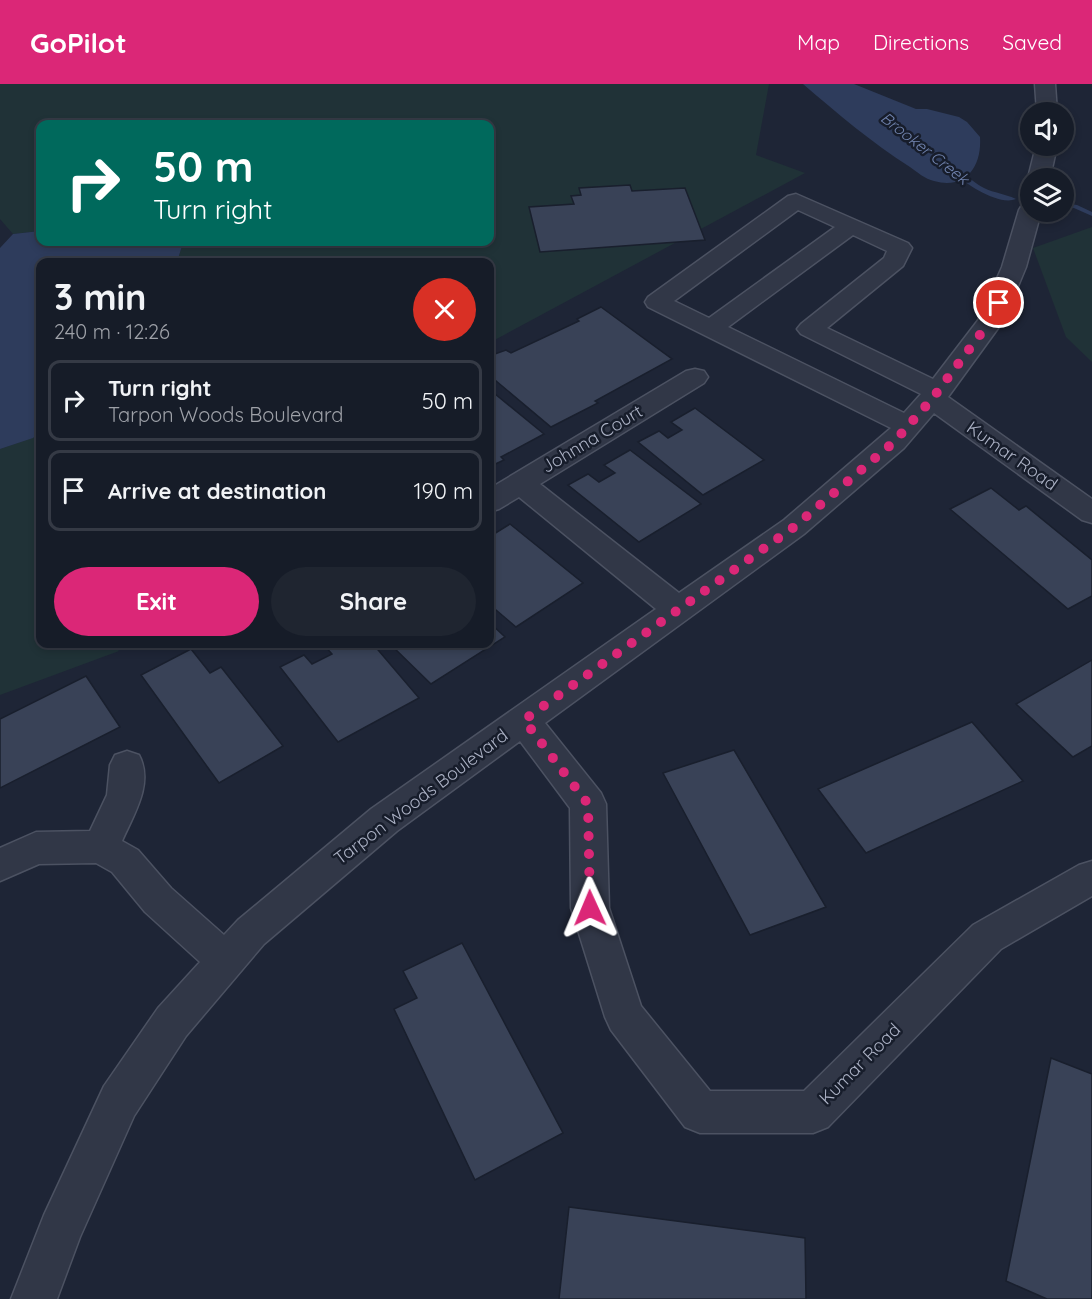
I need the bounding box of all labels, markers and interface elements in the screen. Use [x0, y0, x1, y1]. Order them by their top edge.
text: GoPilot [30, 25, 127, 60]
text: Map [797, 29, 840, 55]
text: Directions [873, 29, 969, 55]
text: Saved [1002, 29, 1062, 55]
map controls [1020, 102, 1074, 222]
button: sound [1020, 102, 1074, 156]
water label: Brooker Creek [877, 107, 974, 189]
text: 50 m [153, 140, 253, 193]
icon: right [54, 144, 132, 222]
button: layers [1020, 168, 1074, 222]
text: Turn right [153, 192, 272, 226]
text: 3 min [54, 274, 147, 319]
pin [973, 277, 1024, 328]
button: close [413, 278, 476, 341]
icon: arrive [982, 286, 1015, 319]
text: 240 m · 12:26 [54, 319, 170, 344]
text: Turn right [108, 374, 212, 402]
icon: right [57, 384, 90, 417]
text: 50 m [422, 387, 473, 415]
street label: Johnna Court [537, 399, 646, 478]
text: Tarpon Woods Boulevard [108, 402, 343, 427]
street label: Kumar Road [962, 416, 1062, 495]
icon: arrive [57, 474, 90, 507]
text: Arrive at destination [108, 477, 326, 505]
text: 190 m [413, 477, 473, 505]
button: Exit [54, 567, 259, 636]
button: Share [271, 567, 476, 636]
street label: Tarpon Woods Boulevard [329, 724, 512, 870]
position arrow [558, 876, 622, 940]
street label: Kumar Road [814, 1018, 905, 1109]

